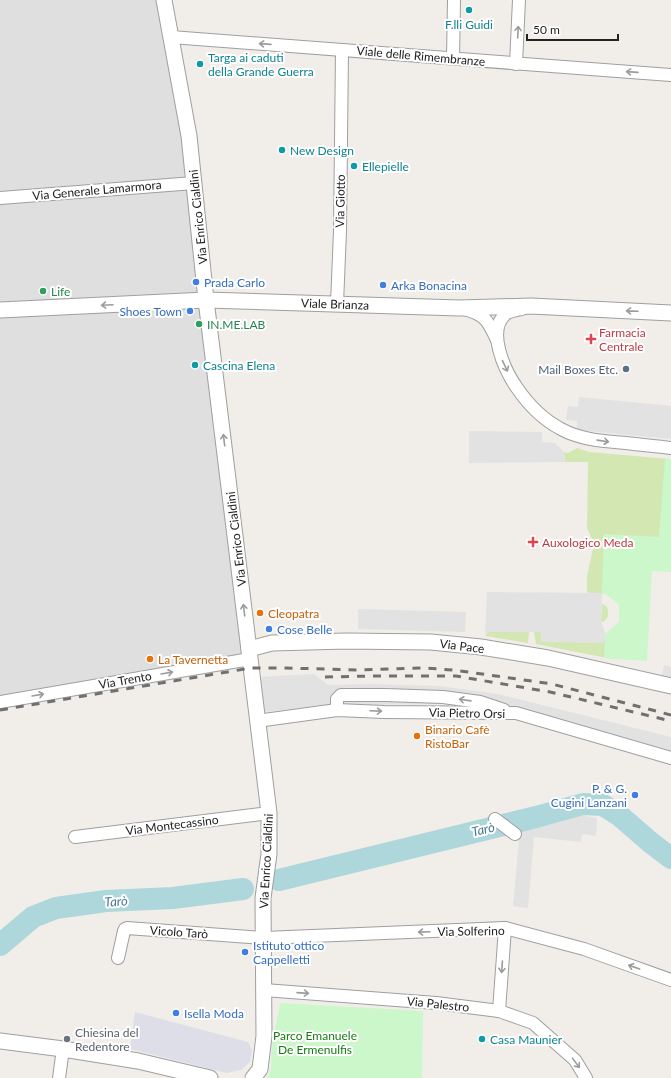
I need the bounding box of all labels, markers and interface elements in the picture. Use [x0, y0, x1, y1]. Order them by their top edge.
marker: F.lli Guidi [464, 5, 474, 15]
scale bar [527, 16, 618, 42]
place label: F.lli Guidi [445, 17, 493, 32]
text: 50 m [533, 22, 560, 37]
one-way arrow [514, 26, 522, 39]
one-way arrow [259, 41, 272, 48]
street label: Viale delle Rimembranze [356, 43, 486, 69]
place label: Targa ai caduti della Grande Guerra [208, 50, 314, 79]
marker: Targa ai caduti della Grande Guerra [195, 59, 205, 69]
one-way arrow [626, 69, 639, 76]
place label: New Design [290, 143, 354, 158]
marker: New Design [277, 145, 287, 155]
place label: Ellepielle [362, 159, 409, 174]
marker: Ellepielle [349, 161, 359, 171]
street label: Via Enrico Cialdini [186, 169, 210, 265]
street label: Via Giotto [332, 174, 348, 228]
street label: Via Generale Lamarmora [32, 177, 162, 203]
place label: Prada Carlo [204, 275, 265, 290]
marker: Prada Carlo [191, 277, 201, 287]
place label: Arka Bonacina [391, 278, 467, 293]
marker: Arka Bonacina [378, 280, 388, 290]
place label: Life [51, 284, 70, 299]
marker: Life [38, 286, 48, 296]
street label: Viale Brianza [301, 295, 369, 313]
one-way arrow [101, 301, 114, 309]
place label: Shoes Town [119, 304, 182, 319]
marker: Shoes Town [185, 306, 195, 316]
one-way arrow [626, 307, 639, 315]
place label: IN.ME.LAB [207, 317, 266, 332]
marker: IN.ME.LAB [194, 319, 204, 329]
place label: Farmacia Centrale [599, 325, 646, 354]
marker: Farmacia Centrale [586, 334, 596, 344]
place label: Cascina Elena [203, 358, 275, 373]
one-way arrow [502, 359, 509, 371]
marker: Cascina Elena [190, 360, 200, 370]
place label: Mail Boxes Etc. [538, 362, 618, 377]
marker: Mail Boxes Etc. [621, 364, 631, 374]
one-way arrow [220, 434, 228, 447]
one-way arrow [596, 437, 609, 445]
street label: Via Enrico Cialdini [223, 491, 249, 587]
place label: Auxologico Meda [542, 535, 633, 550]
marker: Auxologico Meda [527, 536, 539, 548]
one-way arrow [240, 604, 248, 617]
place label: Cleopatra [268, 606, 319, 621]
marker: Cleopatra [255, 608, 265, 618]
place label: Cose Belle [277, 622, 332, 637]
marker: Cose Belle [264, 624, 274, 634]
street label: Via Pace [439, 636, 485, 656]
place label: La Tavernetta [158, 652, 228, 667]
marker: La Tavernetta [145, 654, 155, 664]
street label: Via Trento [97, 668, 153, 692]
one-way arrow [160, 669, 173, 677]
one-way arrow [32, 691, 45, 699]
one-way arrow [459, 696, 472, 704]
street label: Via Pietro Orsi [429, 705, 506, 721]
one-way arrow [369, 708, 382, 715]
place label: Binario Cafè RistoBar [425, 722, 490, 751]
marker: Binario Cafè RistoBar [412, 731, 422, 741]
place label: P. & G. Cugini Lanzani [551, 781, 627, 810]
marker: P. & G. Cugini Lanzani [630, 790, 640, 800]
street label: Via Montecassino [125, 812, 219, 838]
street label: Via Enrico Cialdini [256, 813, 276, 909]
water label: Tarò [470, 818, 496, 840]
water label: Tarò [104, 892, 128, 910]
street label: Vicolo Tarò [149, 922, 209, 942]
street label: Via Solferino [437, 923, 505, 939]
one-way arrow [418, 928, 431, 935]
place label: Istituto ottico Cappelletti [253, 938, 324, 967]
marker: Istituto ottico Cappelletti [240, 947, 250, 957]
one-way arrow [499, 960, 506, 973]
one-way arrow [628, 963, 641, 970]
one-way arrow [296, 989, 309, 996]
street label: Via Palestro [406, 993, 470, 1015]
place label: Isella Moda [184, 1006, 244, 1021]
marker: Isella Moda [171, 1008, 181, 1018]
place label: Chiesina del Redentore [75, 1025, 139, 1054]
park label: Parco Emanuele De Ermenulfis [273, 1028, 357, 1057]
place label: Casa Maunier [490, 1032, 563, 1047]
marker: Chiesina del Redentore [62, 1034, 72, 1044]
marker: Casa Maunier [477, 1034, 487, 1044]
one-way arrow [572, 1057, 581, 1068]

